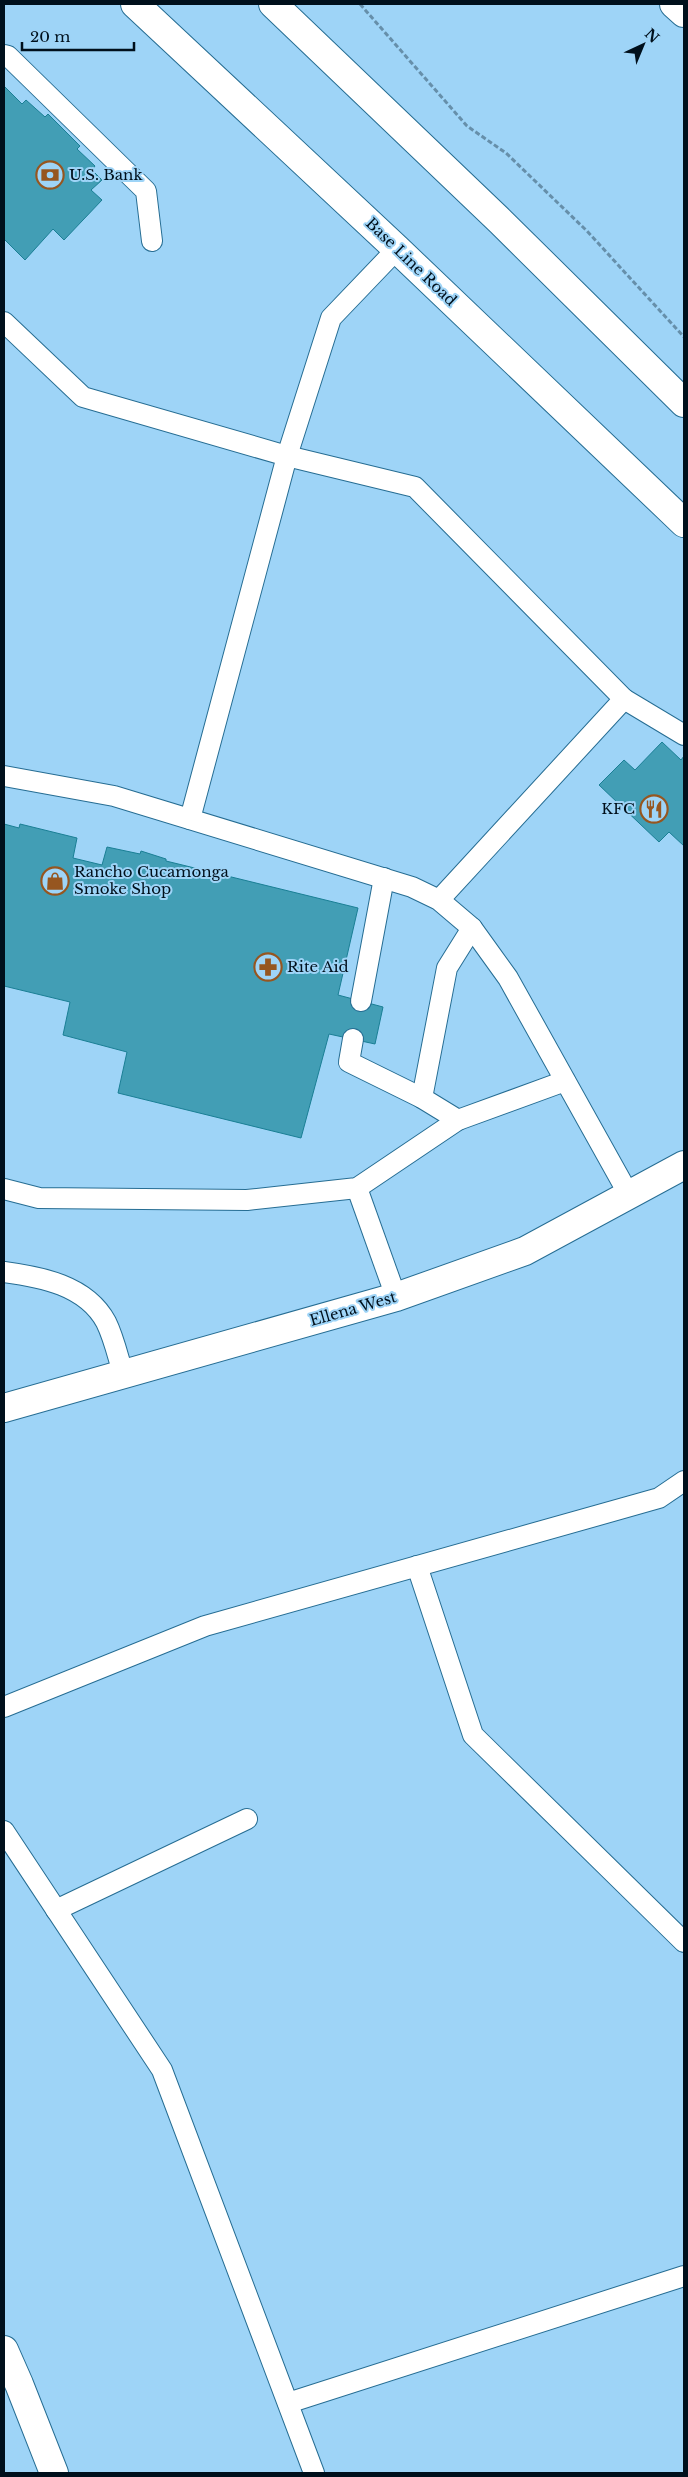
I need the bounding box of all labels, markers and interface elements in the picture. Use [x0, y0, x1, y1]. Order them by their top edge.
scale bar [22, 20, 135, 52]
north arrow [618, 20, 668, 70]
text: N [641, 25, 663, 47]
text: 20 m [30, 27, 70, 46]
bank icon: U.S. Bank [35, 160, 65, 190]
place label: U.S. Bank [69, 165, 143, 184]
street label: Base Line Road [362, 214, 461, 310]
restaurant icon: KFC [639, 794, 669, 824]
place label: KFC [601, 799, 635, 818]
place label: Rancho Cucamonga Smoke Shop [74, 862, 230, 898]
shop icon: Rancho Cucamonga Smoke Shop [40, 866, 70, 896]
pharmacy icon: Rite Aid [253, 952, 283, 982]
place label: Rite Aid [287, 957, 349, 976]
street label: Ellena West [307, 1287, 399, 1330]

